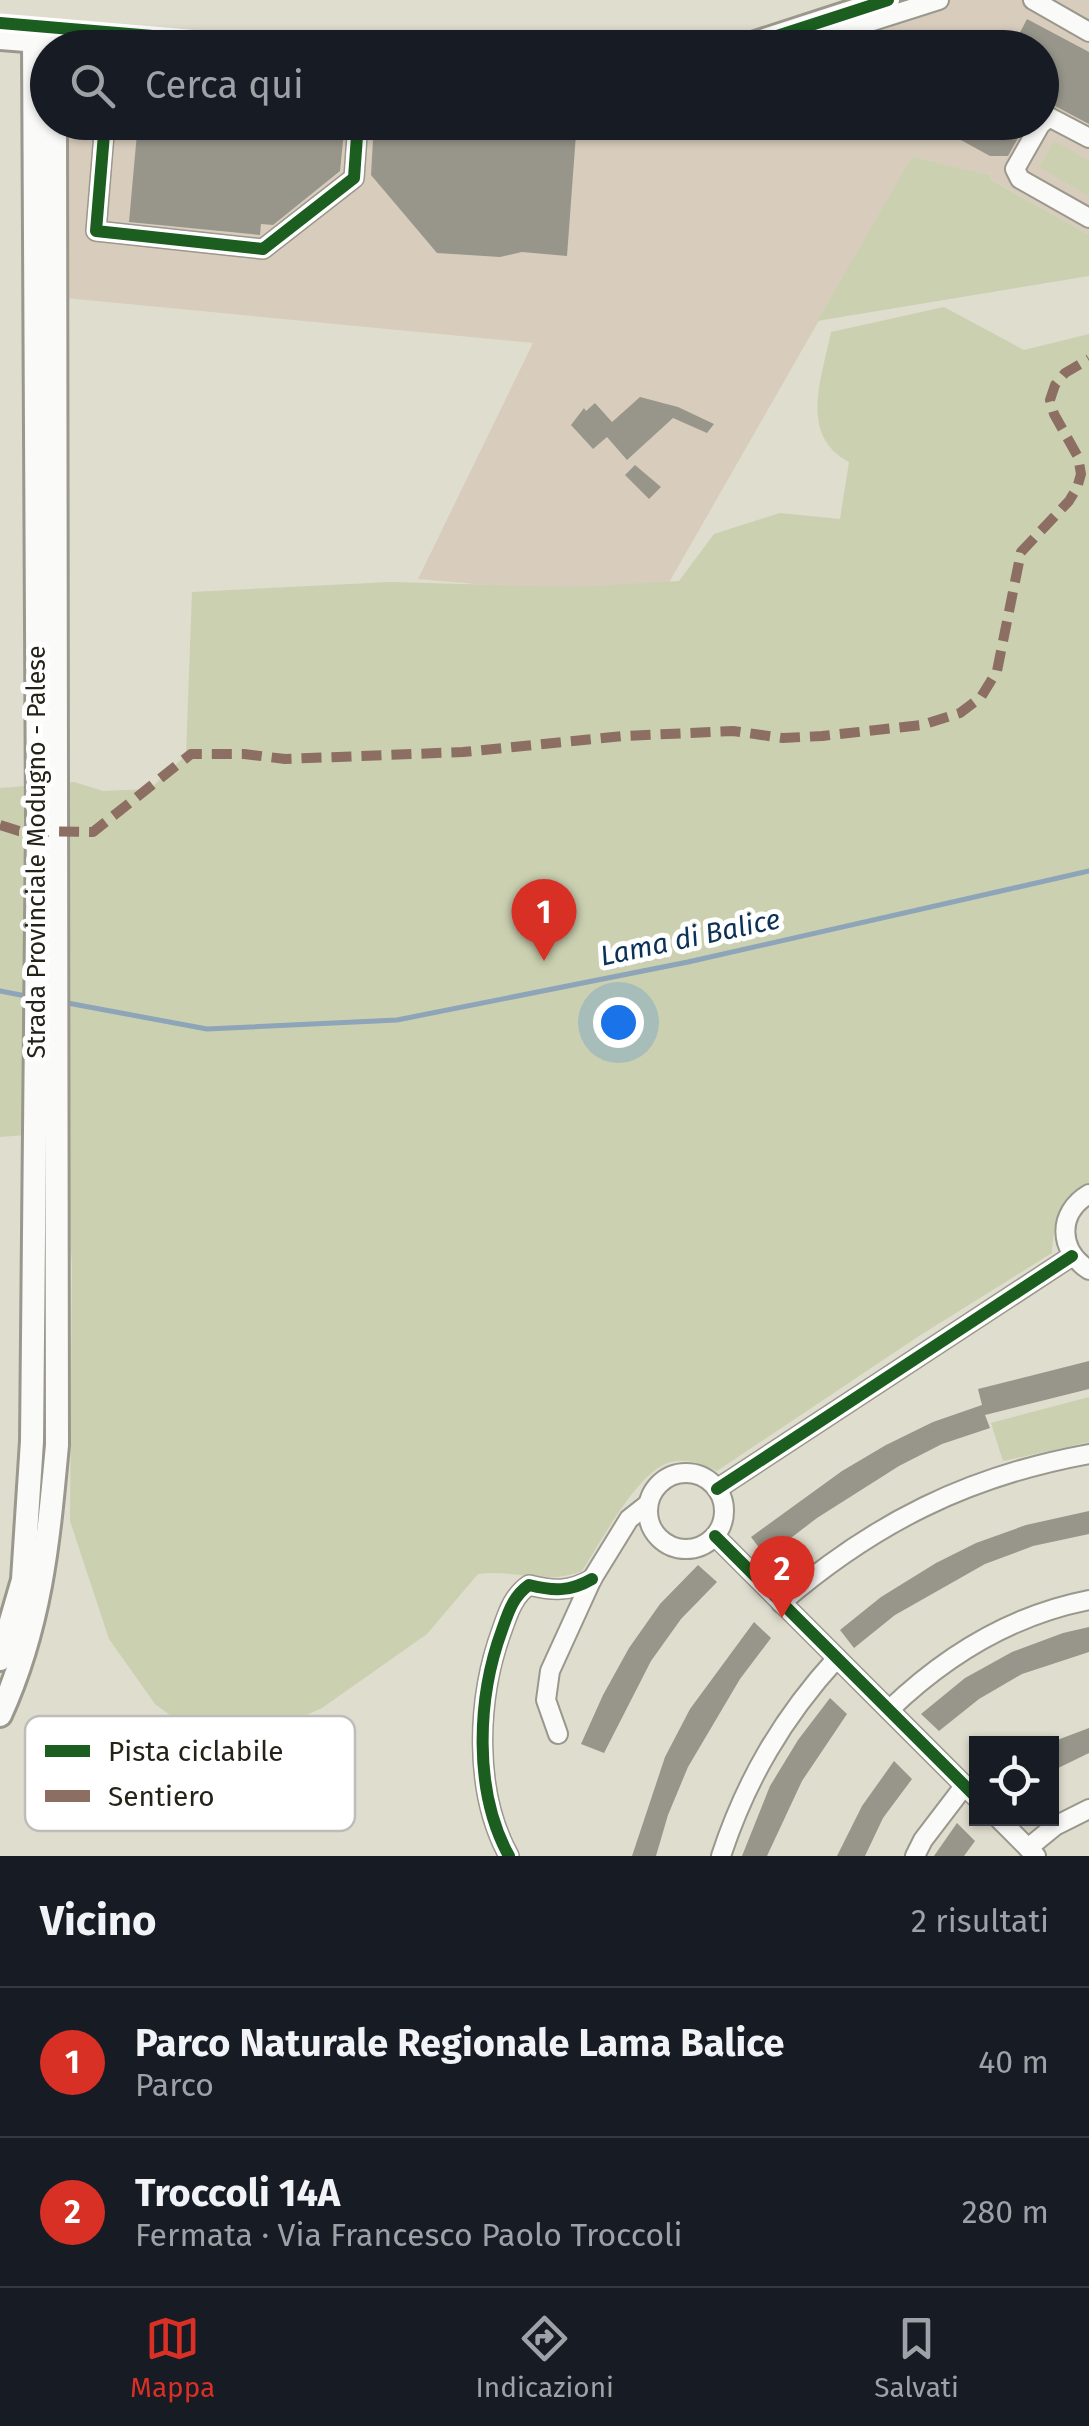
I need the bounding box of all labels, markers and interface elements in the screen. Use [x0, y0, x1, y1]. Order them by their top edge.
search box [30, 30, 1059, 140]
icon: search [65, 58, 120, 113]
text: Cerca qui [145, 62, 304, 108]
street label: Strada Provinciale Modugno - Palese [22, 645, 52, 1059]
pin: 1 [512, 878, 576, 961]
water label: Lama di Balice [597, 902, 783, 973]
your location [593, 997, 644, 1048]
pin: 2 [750, 1536, 814, 1618]
legend [25, 1716, 355, 1831]
text: Pista ciclabile [108, 1735, 284, 1768]
map controls [969, 1736, 1059, 1826]
button: locate [969, 1736, 1059, 1826]
text: Sentiero [108, 1780, 215, 1813]
text: Vicino [40, 1896, 157, 1946]
text: 2 risultati [911, 1902, 1049, 1940]
text: Parco Naturale Regionale Lama Balice [135, 2020, 785, 2066]
text: 1 [65, 2043, 80, 2081]
text: 40 m [978, 2043, 1049, 2081]
text: Parco [135, 2066, 214, 2104]
text: Troccoli 14A [135, 2170, 340, 2216]
text: 2 [64, 2193, 81, 2231]
text: 280 m [962, 2193, 1049, 2231]
text: Fermata · Via Francesco Paolo Troccoli [135, 2216, 683, 2254]
tab: Mappa [130, 2311, 215, 2404]
tab: Indicazioni [476, 2311, 614, 2404]
tab: Salvati [874, 2311, 959, 2404]

